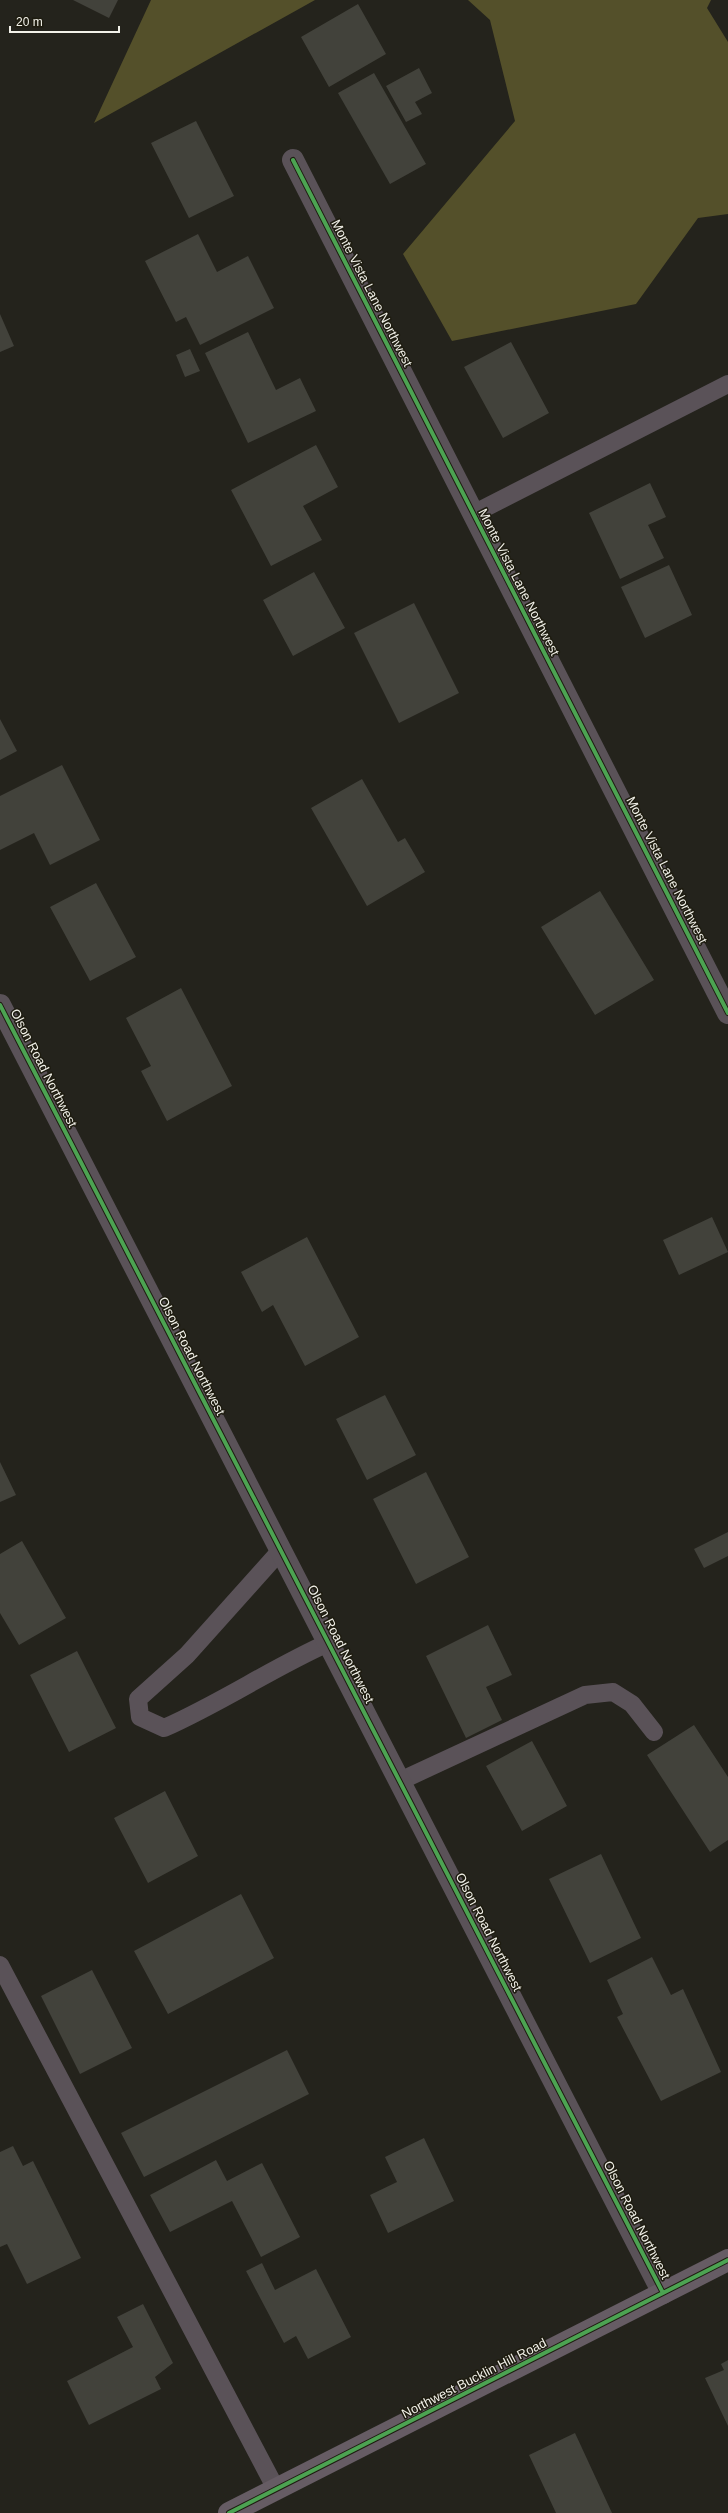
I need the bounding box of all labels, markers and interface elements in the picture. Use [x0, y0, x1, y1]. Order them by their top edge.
scale bar [10, 8, 119, 34]
text: 20 m [16, 15, 43, 29]
street label: Monte Vista Lane Northwest [328, 217, 416, 369]
street label: Monte Vista Lane Northwest [475, 506, 563, 658]
street label: Monte Vista Lane Northwest [623, 794, 711, 946]
street label: Olson Road Northwest [8, 1006, 81, 1130]
street label: Olson Road Northwest [156, 1294, 229, 1418]
street label: Olson Road Northwest [305, 1582, 378, 1706]
street label: Olson Road Northwest [453, 1870, 526, 1994]
street label: Olson Road Northwest [601, 2158, 674, 2282]
street label: Northwest Bucklin Hill Road [399, 2335, 549, 2421]

